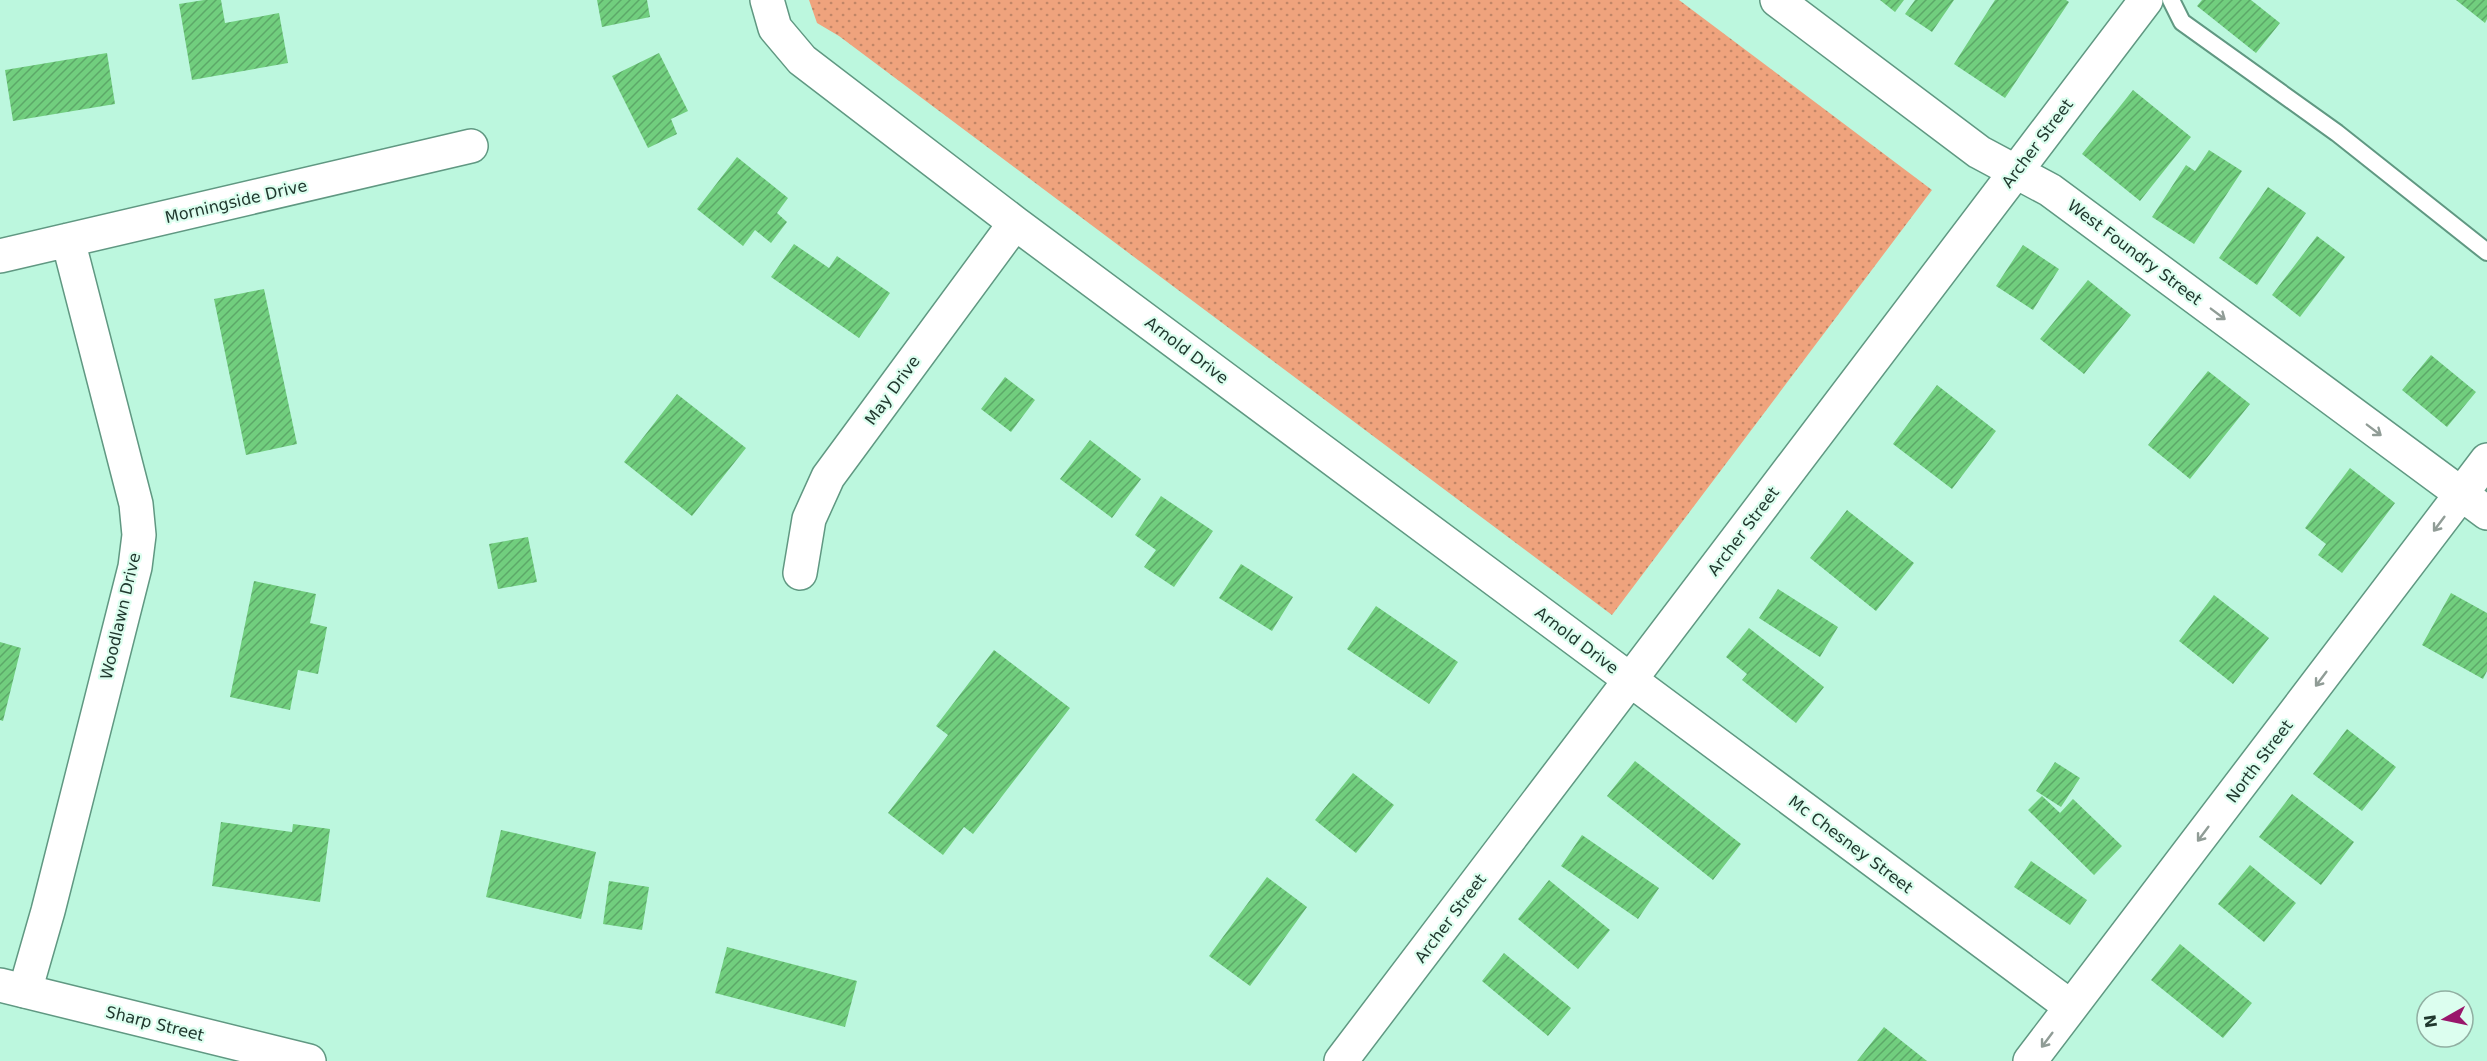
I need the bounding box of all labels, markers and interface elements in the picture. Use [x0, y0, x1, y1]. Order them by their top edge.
street label: Archer Street [1998, 95, 2077, 191]
street label: Morningside Drive [163, 176, 309, 227]
street label: West Foundry Street [2064, 196, 2206, 309]
one-way arrow [2209, 308, 2225, 320]
street label: Arnold Drive [1141, 313, 1232, 388]
street label: May Drive [861, 352, 924, 429]
one-way arrow [2366, 424, 2382, 436]
street label: Archer Street [1704, 483, 1783, 579]
one-way arrow [2433, 515, 2445, 531]
street label: Woodlawn Drive [97, 551, 144, 682]
street label: Arnold Drive [1531, 603, 1622, 678]
one-way arrow [2315, 671, 2328, 687]
street label: North Street [2222, 716, 2297, 806]
street label: Mc Chesney Street [1785, 792, 1916, 897]
one-way arrow [2197, 826, 2209, 842]
street label: Archer Street [1411, 870, 1490, 966]
north arrow [2415, 989, 2475, 1049]
street label: Sharp Street [104, 1002, 206, 1045]
text: N [2420, 1013, 2441, 1029]
one-way arrow [2040, 1031, 2053, 1047]

